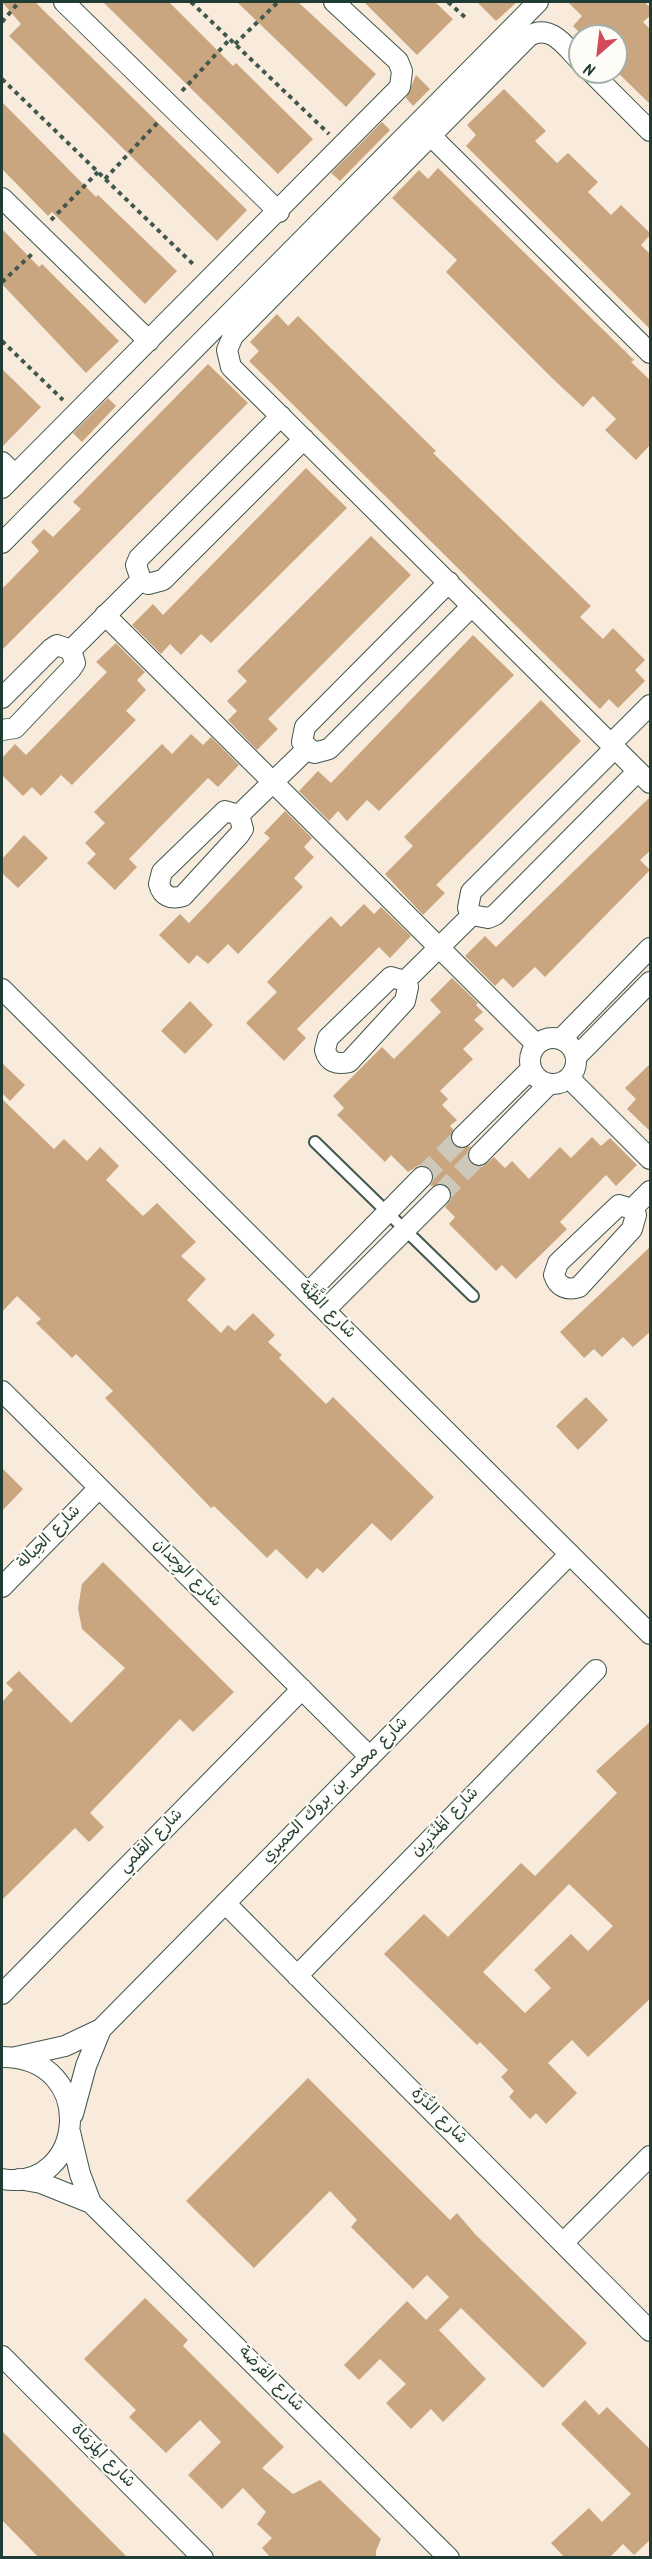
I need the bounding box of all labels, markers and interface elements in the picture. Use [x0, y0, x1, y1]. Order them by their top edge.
north arrow [568, 24, 628, 84]
text: N [580, 55, 601, 82]
street label: شارع الظَّنَّة [293, 1278, 359, 1344]
street label: شارع الحِبالة [14, 1502, 86, 1574]
street label: شارع الوِجدان [148, 1536, 224, 1612]
street label: شارع محمد بن بروك الحميري [259, 1714, 413, 1868]
street label: شارع المَنْدَرِين [408, 1784, 484, 1862]
street label: شارع القلمي [116, 1806, 188, 1878]
street label: شارع الدُّرَّة [406, 2085, 470, 2149]
street label: شارع الفَرضة [233, 2343, 307, 2417]
street label: شارع المِزمَاة [66, 2421, 138, 2493]

